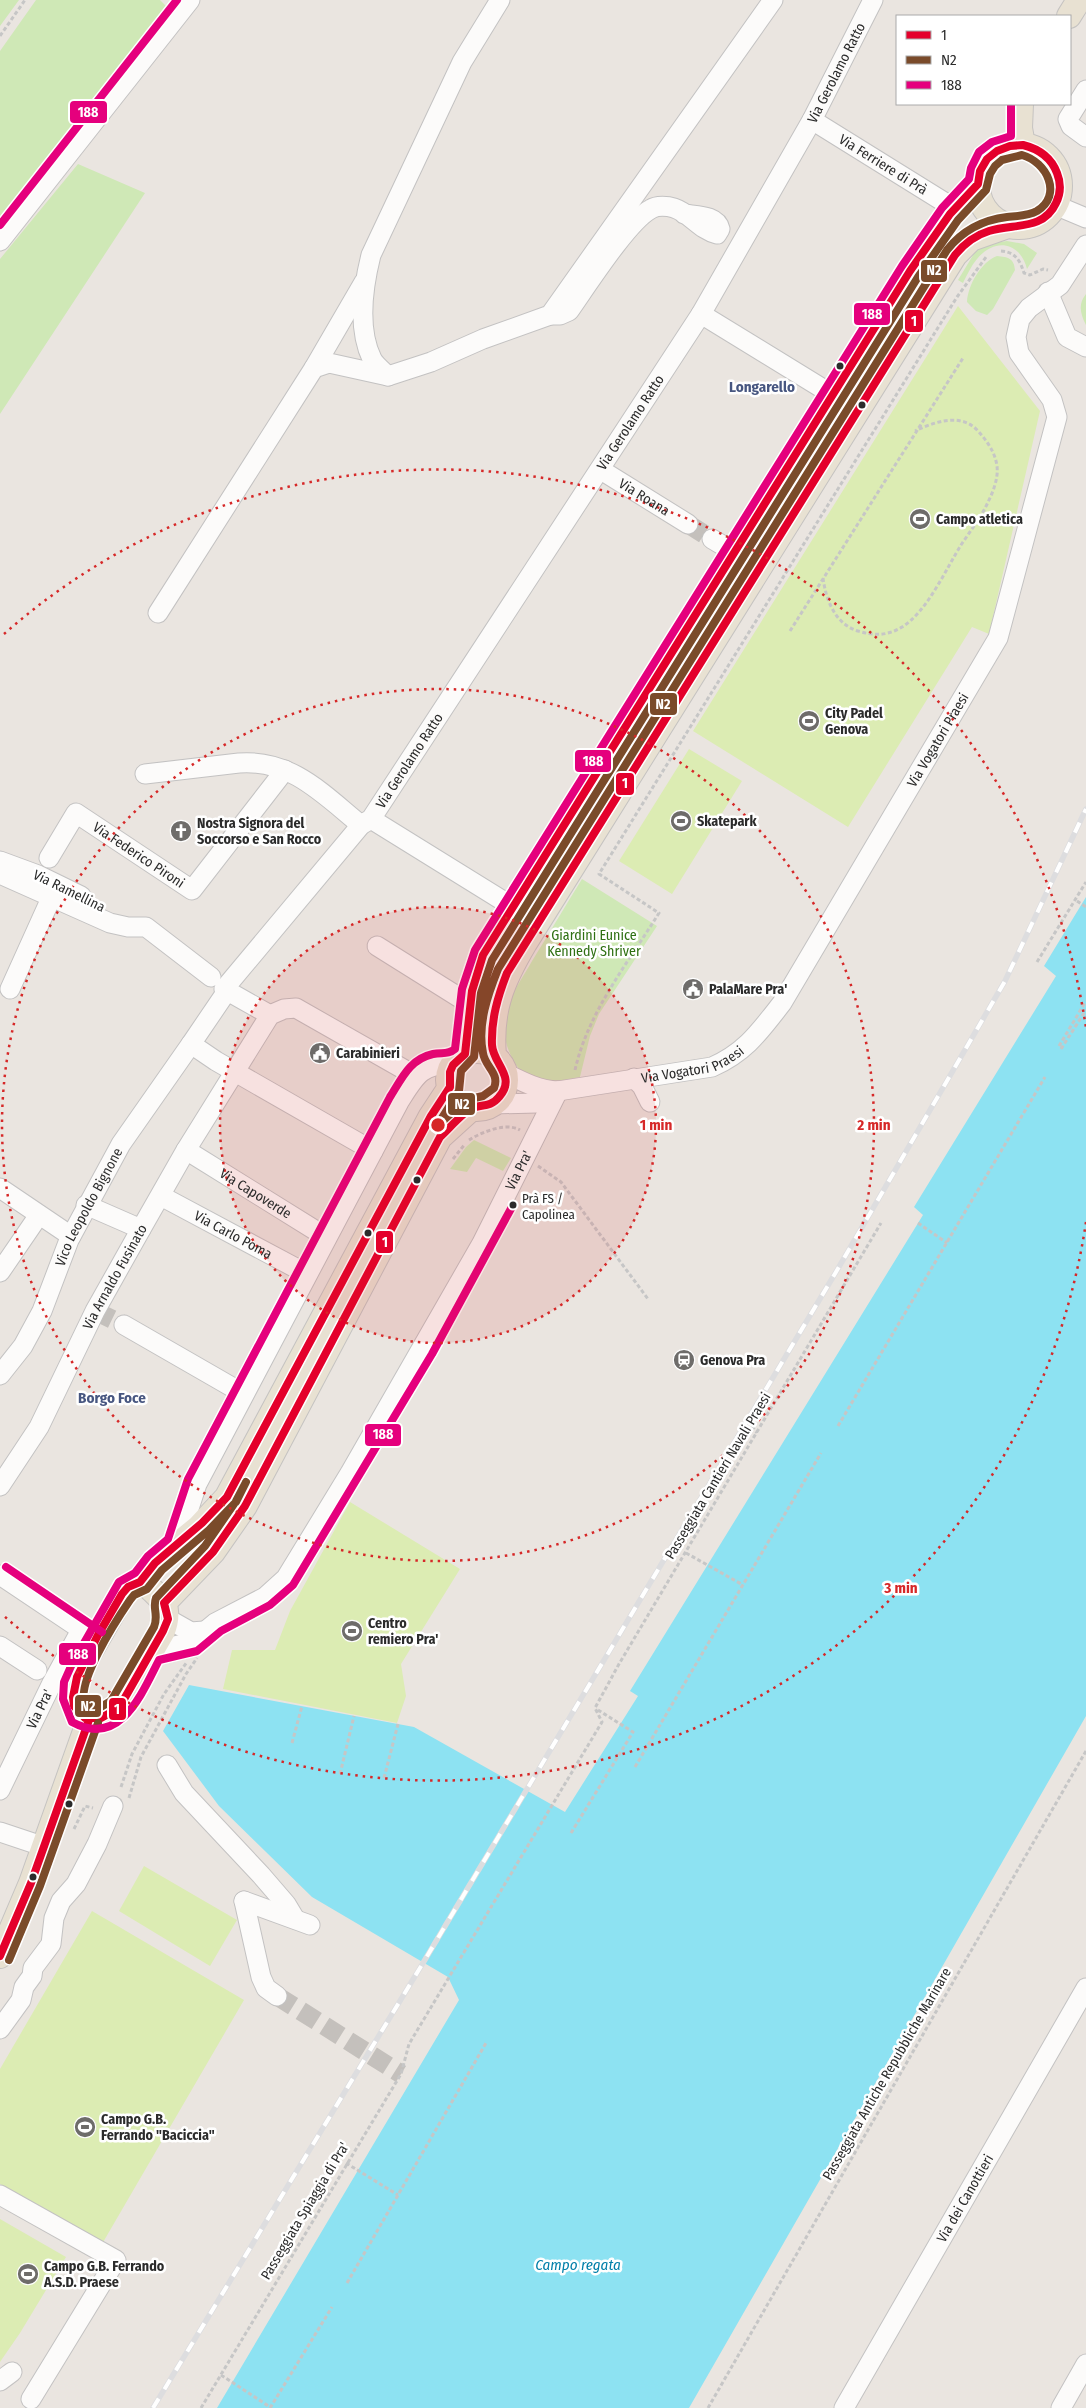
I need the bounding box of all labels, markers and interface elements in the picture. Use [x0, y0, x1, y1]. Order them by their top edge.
legend [896, 15, 1071, 105]
street label: Via Gerolamo Ratto [803, 20, 869, 126]
text: 1 [941, 26, 947, 44]
text: N2 [941, 51, 957, 69]
text: 188 [941, 76, 962, 94]
line badge: 188 [69, 100, 108, 124]
text: 188 [78, 104, 99, 121]
street label: Via Ferriere di Prà [836, 130, 931, 198]
line badge: N2 [920, 259, 948, 283]
text: N2 [927, 262, 942, 279]
line badge: 188 [853, 302, 891, 326]
text: 188 [862, 306, 883, 323]
line badge: 1 [904, 309, 924, 333]
text: 1 [911, 313, 917, 330]
unlabelled marker [835, 361, 845, 371]
street label: Via Gerolamo Ratto [593, 372, 667, 473]
district label: Longarello [729, 378, 795, 396]
unlabelled marker [857, 400, 867, 410]
street label: Via Roana [616, 475, 673, 519]
sports icon: Campo atletica [908, 507, 932, 531]
place label: Campo atletica [936, 511, 1023, 528]
street label: Via Vogatori Praesi [903, 690, 972, 790]
line badge: N2 [649, 692, 678, 716]
text: N2 [656, 696, 671, 713]
place label: City Padel Genova [825, 705, 883, 738]
sports icon: City Padel Genova [797, 709, 821, 733]
street label: Via Gerolamo Ratto [372, 710, 446, 811]
line badge: 188 [574, 749, 612, 773]
text: 188 [583, 753, 604, 770]
line badge: 1 [615, 772, 635, 796]
text: 1 [622, 775, 628, 792]
sports icon: Skatepark [669, 809, 693, 833]
place label: Skatepark [697, 813, 757, 830]
place label: Nostra Signora del Soccorso e San Rocco [197, 815, 322, 848]
street label: Via Federico Pironi [90, 818, 188, 891]
church icon: Nostra Signora del Soccorso e San Rocco [169, 819, 193, 843]
street label: Via Ramellina [30, 866, 108, 916]
park label: Giardini Eunice Kennedy Shriver [547, 927, 641, 960]
public building icon: PalaMare Pra' [681, 977, 705, 1001]
place label: PalaMare Pra' [709, 981, 787, 998]
public building icon: Carabinieri [308, 1041, 332, 1065]
street label: Via Vogatori Praesi [640, 1042, 747, 1086]
place label: Carabinieri [336, 1045, 400, 1062]
line badge: N2 [447, 1092, 476, 1116]
text: N2 [455, 1096, 470, 1113]
centre of rings [429, 1116, 447, 1134]
text: 1 min [640, 1116, 672, 1134]
text: 2 min [856, 1116, 891, 1134]
street label: Vico Leopoldo Bignone [51, 1145, 126, 1268]
street label: Via Pra' [501, 1148, 535, 1193]
street label: Via Capoverde [217, 1165, 295, 1222]
unlabelled marker [412, 1175, 422, 1185]
place label: Prà FS / Capolinea [522, 1191, 575, 1222]
marker: Prà FS / Capolinea [508, 1200, 518, 1210]
street label: Via Carlo Poma [191, 1207, 275, 1262]
street label: Via Arnaldo Fusinato [79, 1221, 150, 1332]
unlabelled marker [363, 1228, 373, 1238]
line badge: 1 [375, 1230, 394, 1254]
text: 1 [382, 1234, 388, 1251]
station icon: Genova Pra [672, 1348, 696, 1372]
place label: Genova Pra [700, 1352, 765, 1369]
district label: Borgo Foce [78, 1389, 146, 1407]
street label: Passeggiata Cantieri Navali Praesi [661, 1390, 775, 1562]
line badge: 188 [364, 1423, 402, 1447]
text: 188 [373, 1426, 394, 1443]
text: 3 min [883, 1579, 918, 1597]
place label: Centro remiero Pra' [368, 1615, 438, 1648]
sports icon: Centro remiero Pra' [340, 1619, 364, 1643]
line badge: 188 [58, 1642, 97, 1666]
text: 188 [68, 1646, 89, 1663]
street label: Via Pra' [23, 1686, 56, 1732]
line badge: N2 [74, 1694, 102, 1718]
line badge: 1 [108, 1697, 127, 1721]
text: N2 [81, 1698, 96, 1715]
text: 1 [114, 1701, 120, 1718]
unlabelled marker [64, 1799, 74, 1809]
unlabelled marker [28, 1872, 38, 1882]
street label: Passeggiata Antiche Repubbliche Marinare [819, 1965, 955, 2183]
place label: Campo G.B. Ferrando "Baciccia" [101, 2111, 215, 2144]
sports icon: Campo G.B. Ferrando "Baciccia" [73, 2115, 97, 2139]
street label: Passeggiata Spiaggia di Pra' [257, 2139, 353, 2283]
street label: Via dei Canottieri [933, 2151, 997, 2245]
water label: Campo regata [535, 2256, 621, 2274]
place label: Campo G.B. Ferrando A.S.D. Praese [43, 2258, 165, 2291]
sports icon: Campo G.B. Ferrando A.S.D. Praese [16, 2262, 40, 2286]

